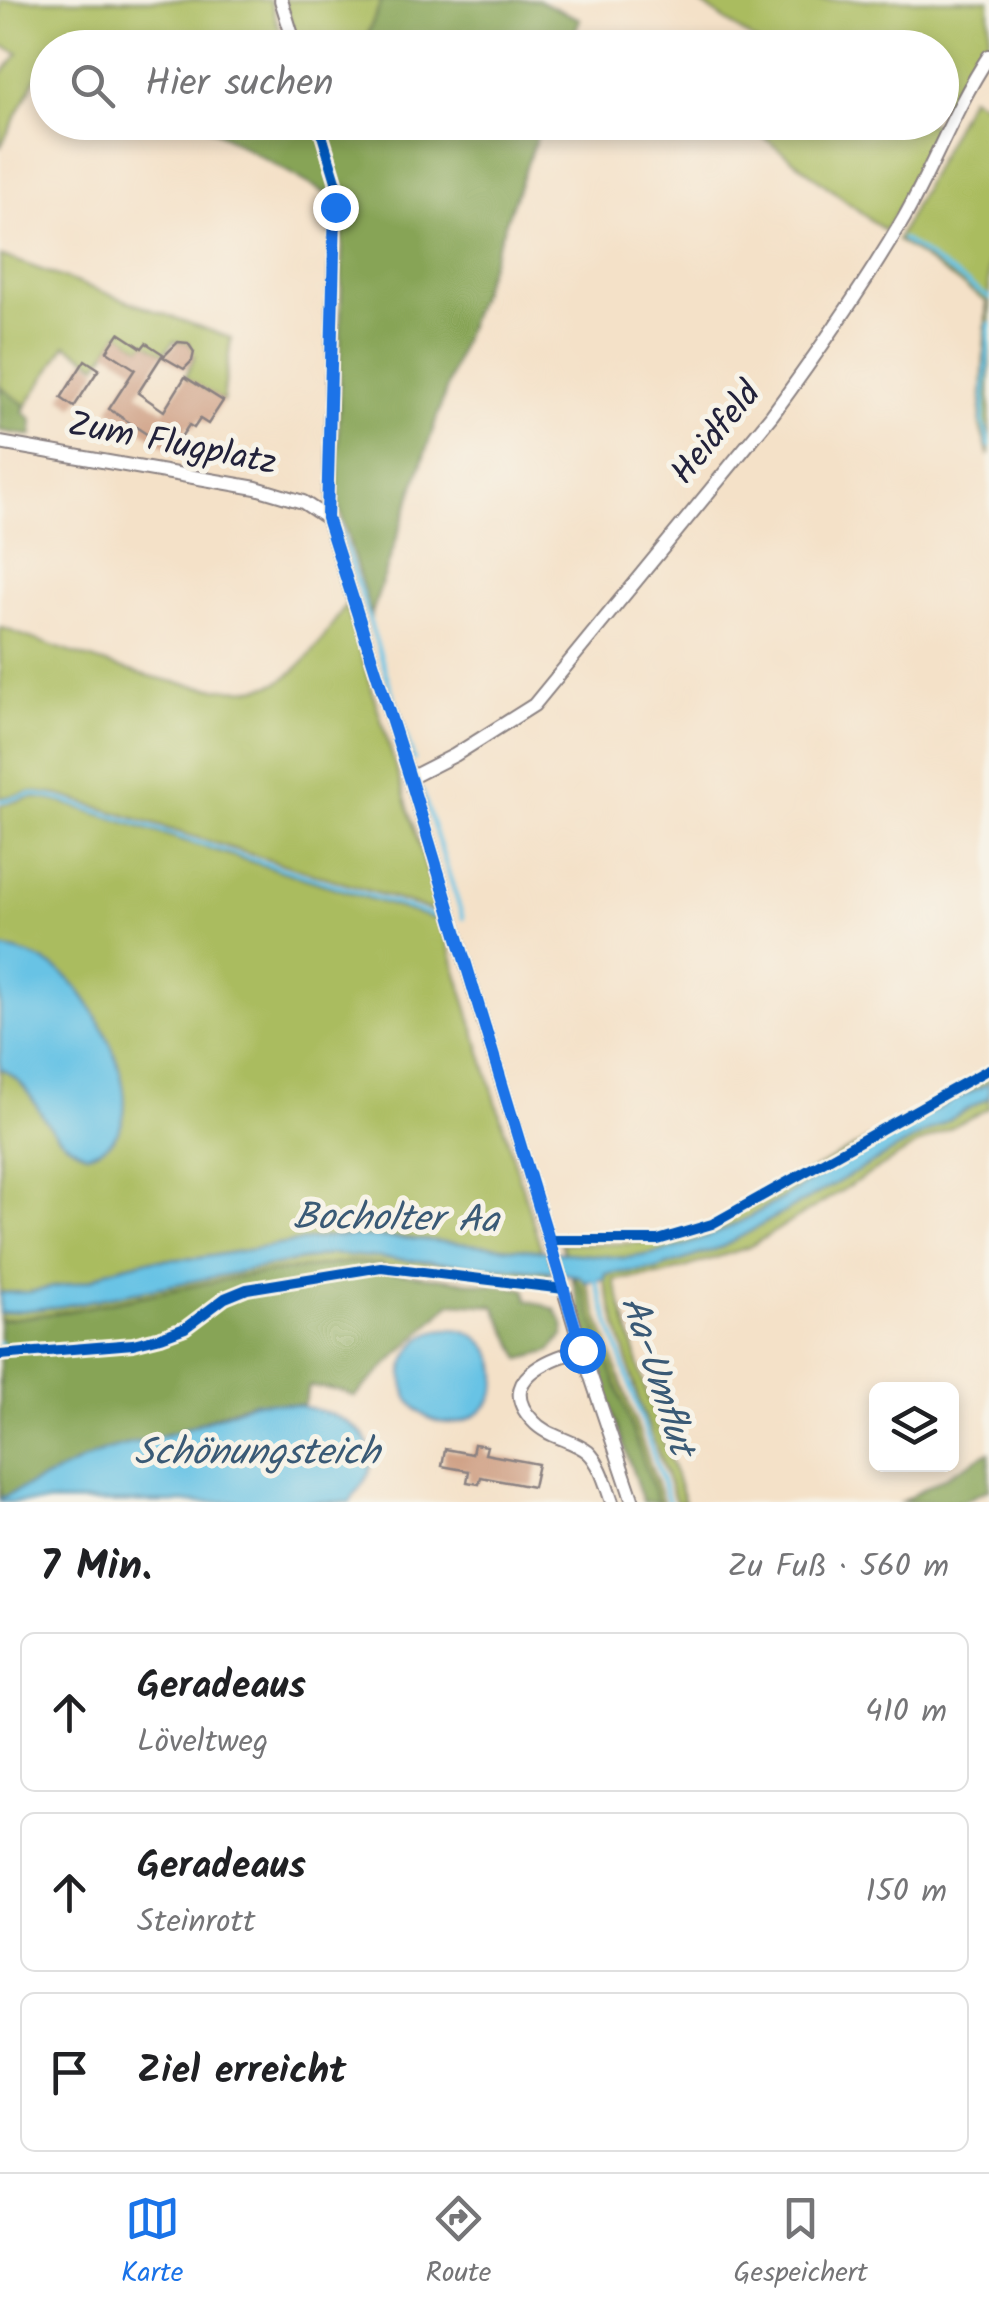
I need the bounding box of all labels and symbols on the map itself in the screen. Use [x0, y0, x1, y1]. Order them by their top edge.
route end [313, 185, 359, 231]
street label: Heidfeld [657, 369, 777, 498]
street label: Zum Flugplatz [63, 397, 281, 493]
water label: Bocholter Aa [293, 1188, 502, 1252]
water label: Aa-Umflut [602, 1288, 712, 1469]
route start [560, 1328, 606, 1374]
water label: Schönungsteich [134, 1424, 383, 1484]

